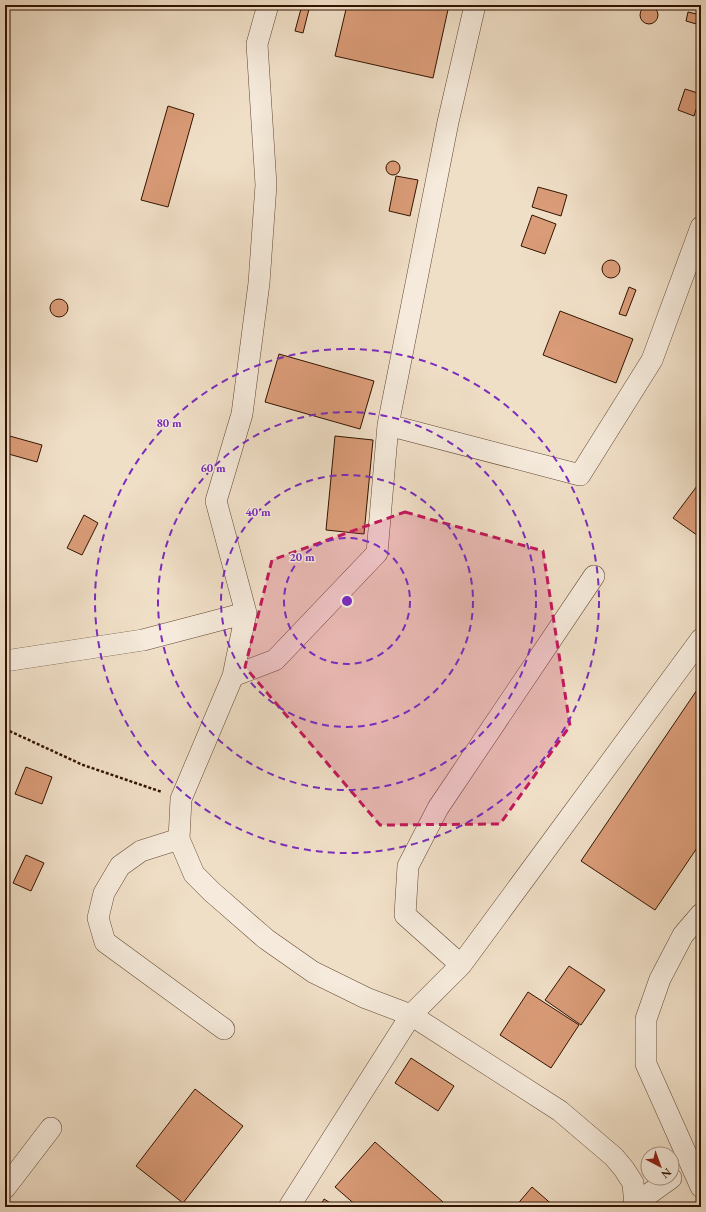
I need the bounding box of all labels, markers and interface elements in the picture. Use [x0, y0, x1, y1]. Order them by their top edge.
text: 80 m [156, 415, 182, 431]
text: 60 m [200, 460, 226, 476]
text: 40 m [245, 504, 271, 520]
text: 20 m [289, 549, 315, 565]
centre of rings [340, 594, 354, 608]
north arrow [640, 1146, 680, 1186]
text: N [659, 1165, 675, 1182]

